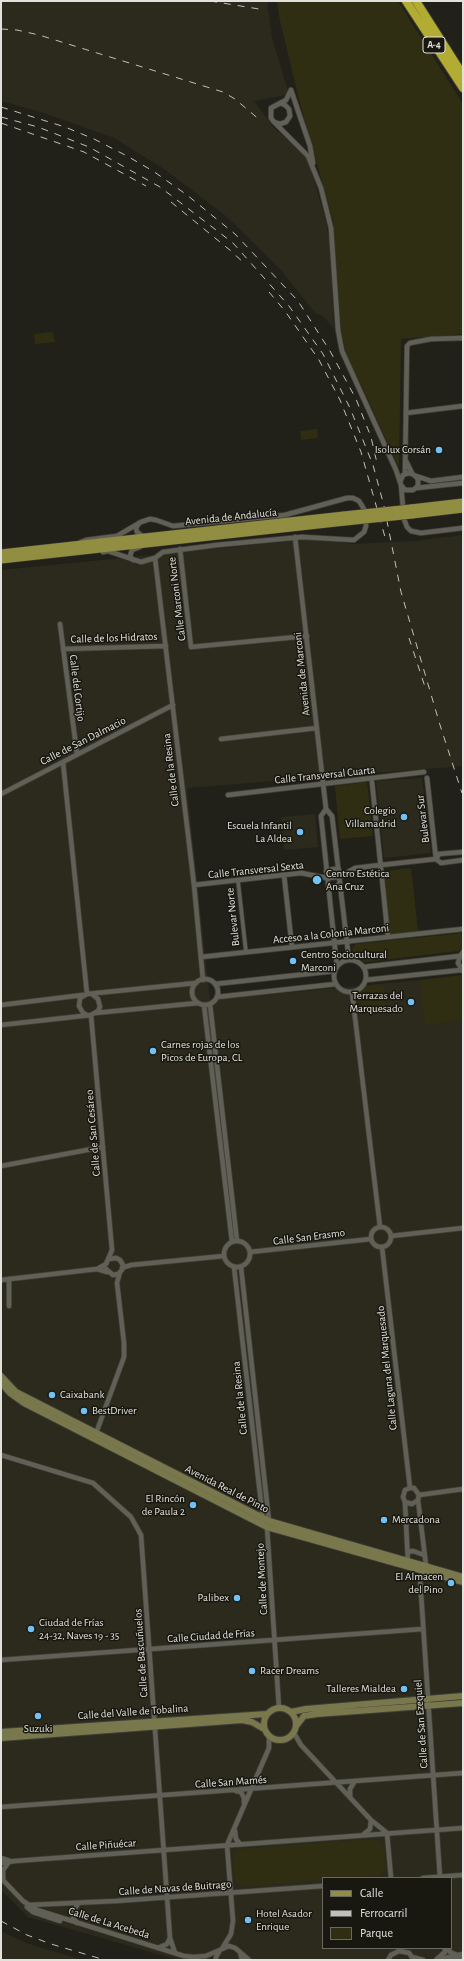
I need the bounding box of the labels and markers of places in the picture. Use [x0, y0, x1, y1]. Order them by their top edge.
place label: Isolux Corsán [375, 443, 431, 457]
marker: Isolux Corsán [434, 445, 444, 455]
place label: Colegio Villamadrid [345, 804, 396, 830]
marker: Colegio Villamadrid [399, 812, 409, 822]
place label: Escuela Infantil La Aldea [227, 819, 292, 845]
marker: Escuela Infantil La Aldea [295, 827, 305, 837]
place label: Centro Estética Ana Cruz [326, 867, 390, 893]
marker: Centro Estética Ana Cruz [311, 874, 323, 886]
place label: Centro Sociocultural Marconi [301, 948, 387, 974]
marker: Centro Sociocultural Marconi [288, 956, 298, 966]
place label: Terrazas del Marquesado [349, 989, 403, 1015]
marker: Terrazas del Marquesado [406, 997, 416, 1007]
place label: Carnes rojas de los Picos de Europa, CL [161, 1038, 242, 1064]
marker: Carnes rojas de los Picos de Europa, CL [148, 1046, 158, 1056]
place label: Caixabank [60, 1388, 104, 1402]
marker: Caixabank [47, 1390, 57, 1400]
place label: BestDriver [92, 1404, 137, 1418]
marker: BestDriver [79, 1406, 89, 1416]
place label: El Rincón de Paula 2 [142, 1492, 185, 1518]
marker: El Rincón de Paula 2 [188, 1500, 198, 1510]
place label: Mercadona [392, 1513, 440, 1527]
marker: Mercadona [379, 1515, 389, 1525]
place label: El Almacen del Pino [395, 1570, 443, 1596]
marker: El Almacen del Pino [446, 1578, 456, 1588]
place label: Palibex [198, 1591, 229, 1605]
marker: Palibex [232, 1593, 242, 1603]
place label: Ciudad de Frías 24-32, Naves 19 - 35 [39, 1616, 119, 1642]
marker: Ciudad de Frías 24-32, Naves 19 - 35 [26, 1624, 36, 1634]
place label: Racer Dreams [260, 1664, 319, 1678]
marker: Racer Dreams [247, 1666, 257, 1676]
place label: Talleres Mialdea [326, 1682, 396, 1696]
marker: Talleres Mialdea [399, 1684, 409, 1694]
marker: Suzuki [33, 1711, 43, 1721]
place label: Suzuki [24, 1722, 52, 1736]
place label: Hotel Asador Enrique [256, 1907, 312, 1933]
marker: Hotel Asador Enrique [243, 1915, 253, 1925]

